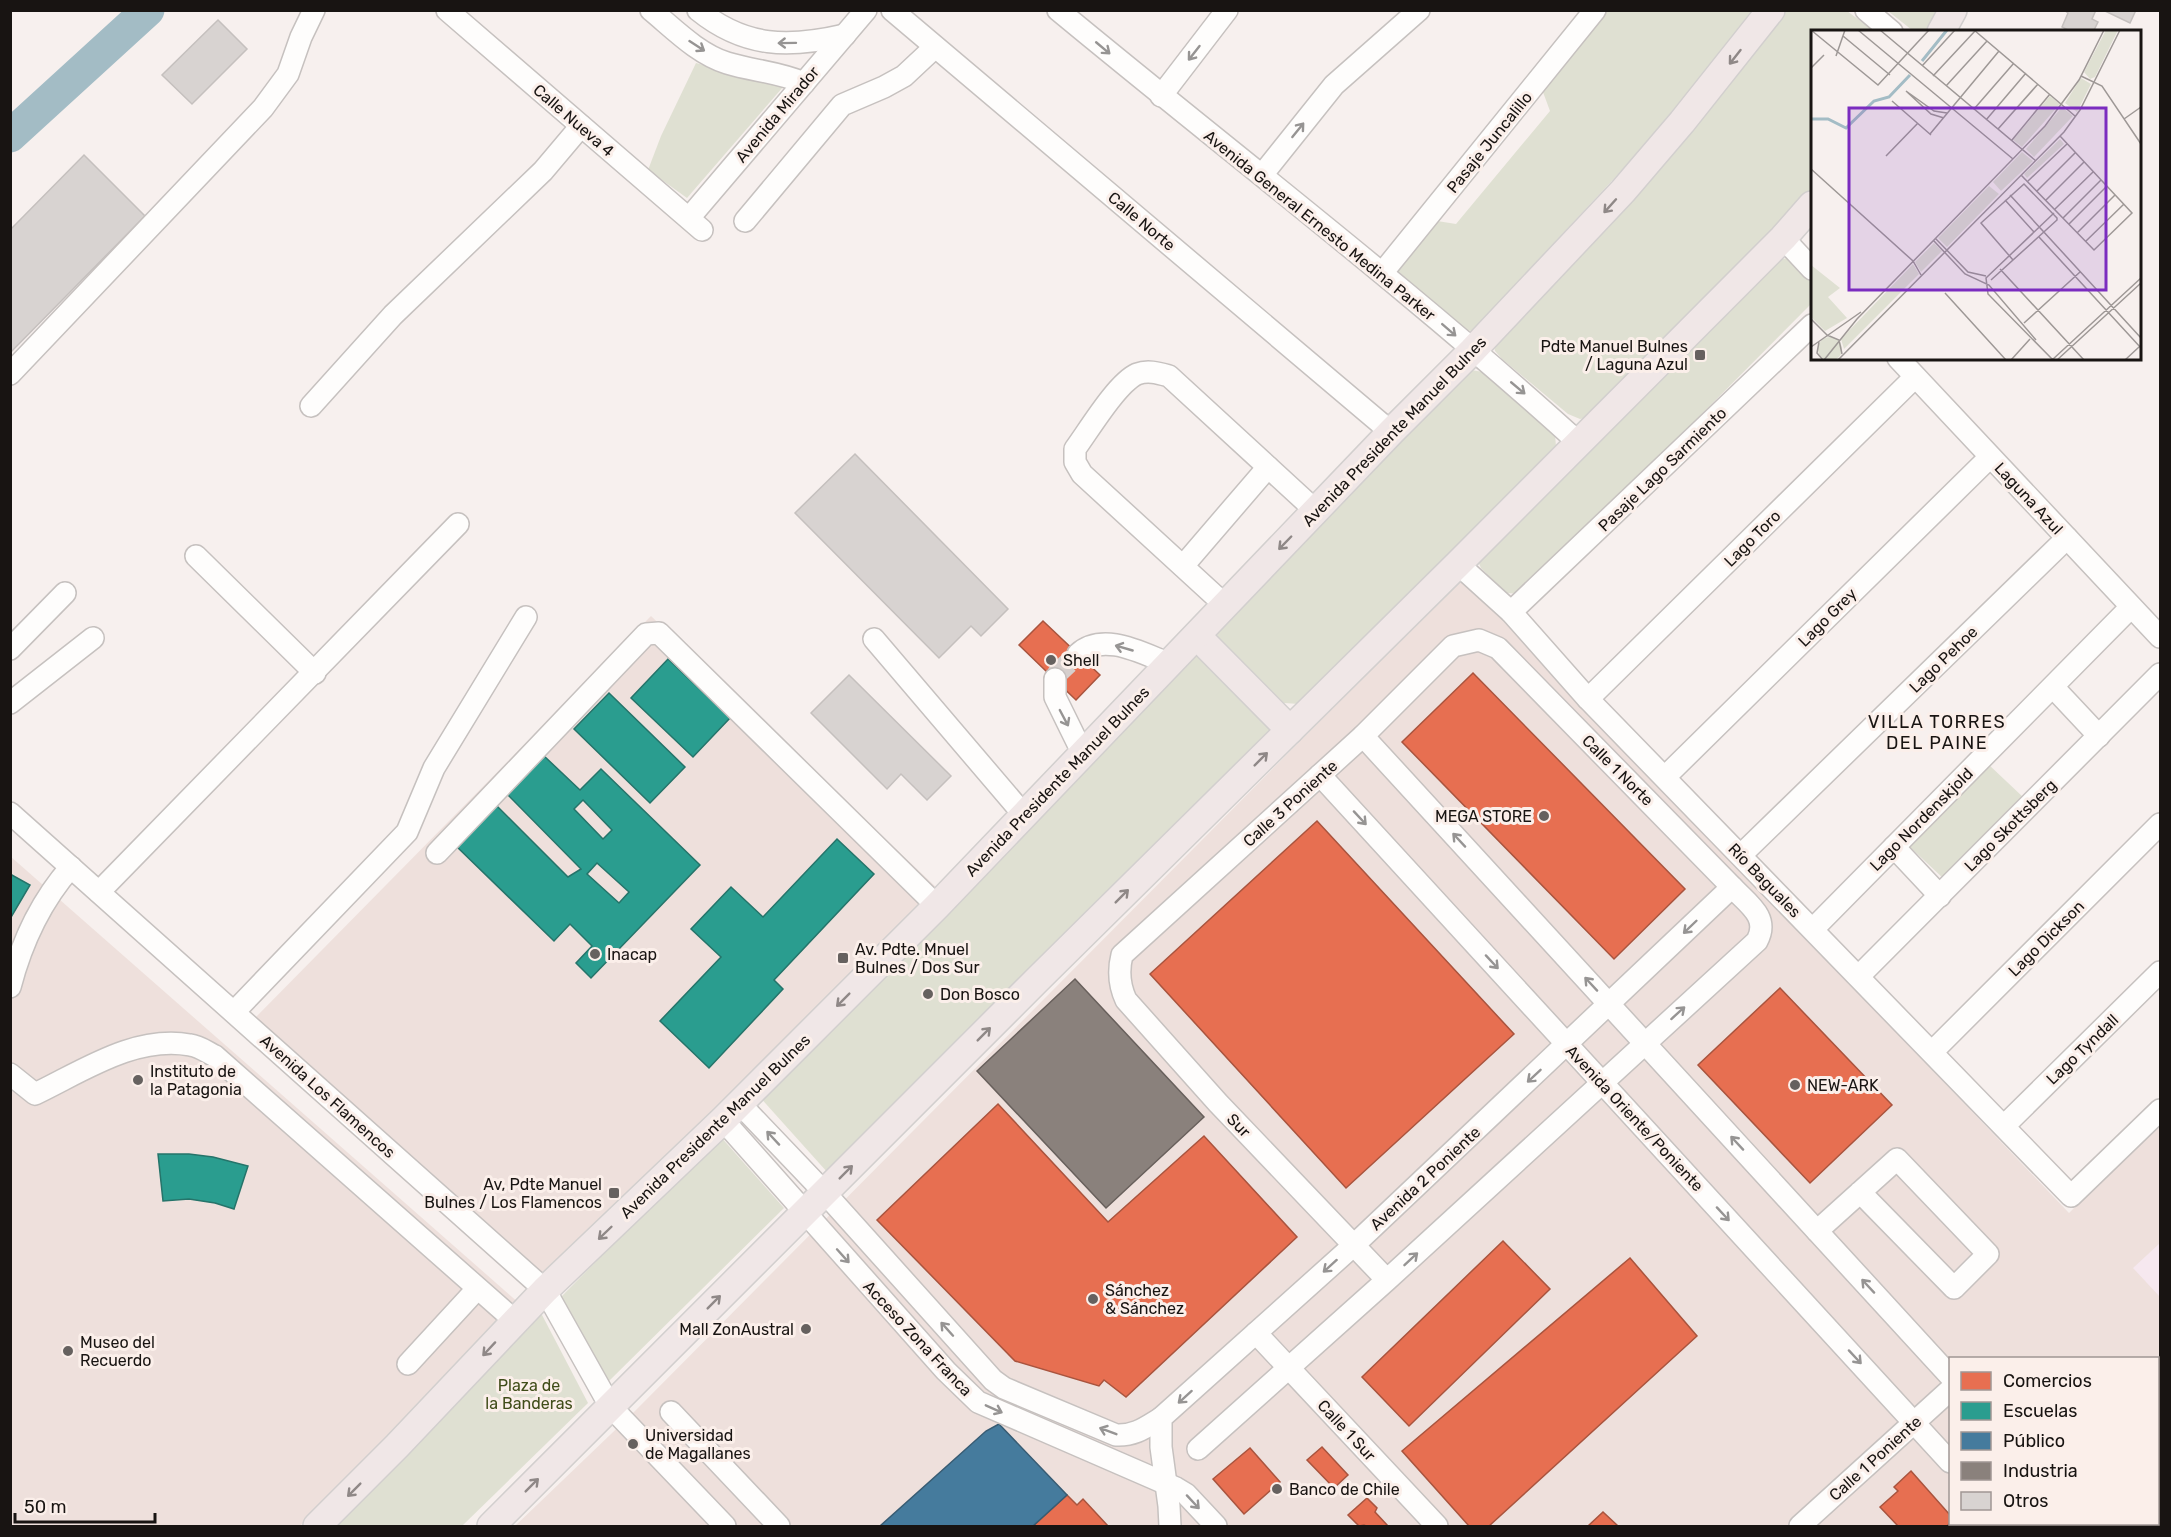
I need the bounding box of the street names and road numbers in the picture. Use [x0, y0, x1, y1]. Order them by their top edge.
street label: Avenida Mirador [732, 62, 823, 166]
street label: Calle Nueva 4 [529, 80, 618, 161]
street label: Pasaje Juncalillo [1443, 88, 1536, 197]
street label: Avenida General Ernesto Medina Parker [1200, 126, 1439, 325]
street label: Calle Norte [1104, 188, 1179, 255]
street label: Avenida Presidente Manuel Bulnes [1298, 332, 1490, 530]
street label: Pasaje Lago Sarmiento [1594, 403, 1730, 535]
street label: Laguna Azul [1991, 458, 2067, 538]
street label: Lago Toro [1720, 506, 1785, 571]
street label: Lago Grey [1794, 584, 1861, 651]
street label: Lago Pehoe [1905, 622, 1981, 697]
street label: Avenida Presidente Manuel Bulnes [961, 682, 1153, 880]
street label: Calle 1 Norte [1578, 731, 1657, 810]
street label: Calle 3 Poniente [1239, 756, 1341, 851]
street label: Lago Nordenskjold [1866, 764, 1977, 875]
street label: Lago Skottsberg [1960, 775, 2060, 875]
street label: Río Baguales [1724, 839, 1805, 921]
street label: Lago Dickson [2005, 897, 2088, 980]
street label: Lago Tyndall [2042, 1010, 2122, 1088]
street label: Avenida Presidente Manuel Bulnes [616, 1030, 814, 1222]
street label: Avenida Los Flamencos [256, 1031, 399, 1162]
street label: Avenida Oriente/Poniente [1562, 1041, 1707, 1195]
street label: Sur [1223, 1110, 1254, 1141]
street label: Avenida 2 Poniente [1366, 1122, 1484, 1234]
street label: Acceso Zona Franca [859, 1277, 976, 1400]
street label: Calle 1 Sur [1314, 1396, 1380, 1465]
street label: Calle 1 Poniente [1825, 1412, 1925, 1505]

